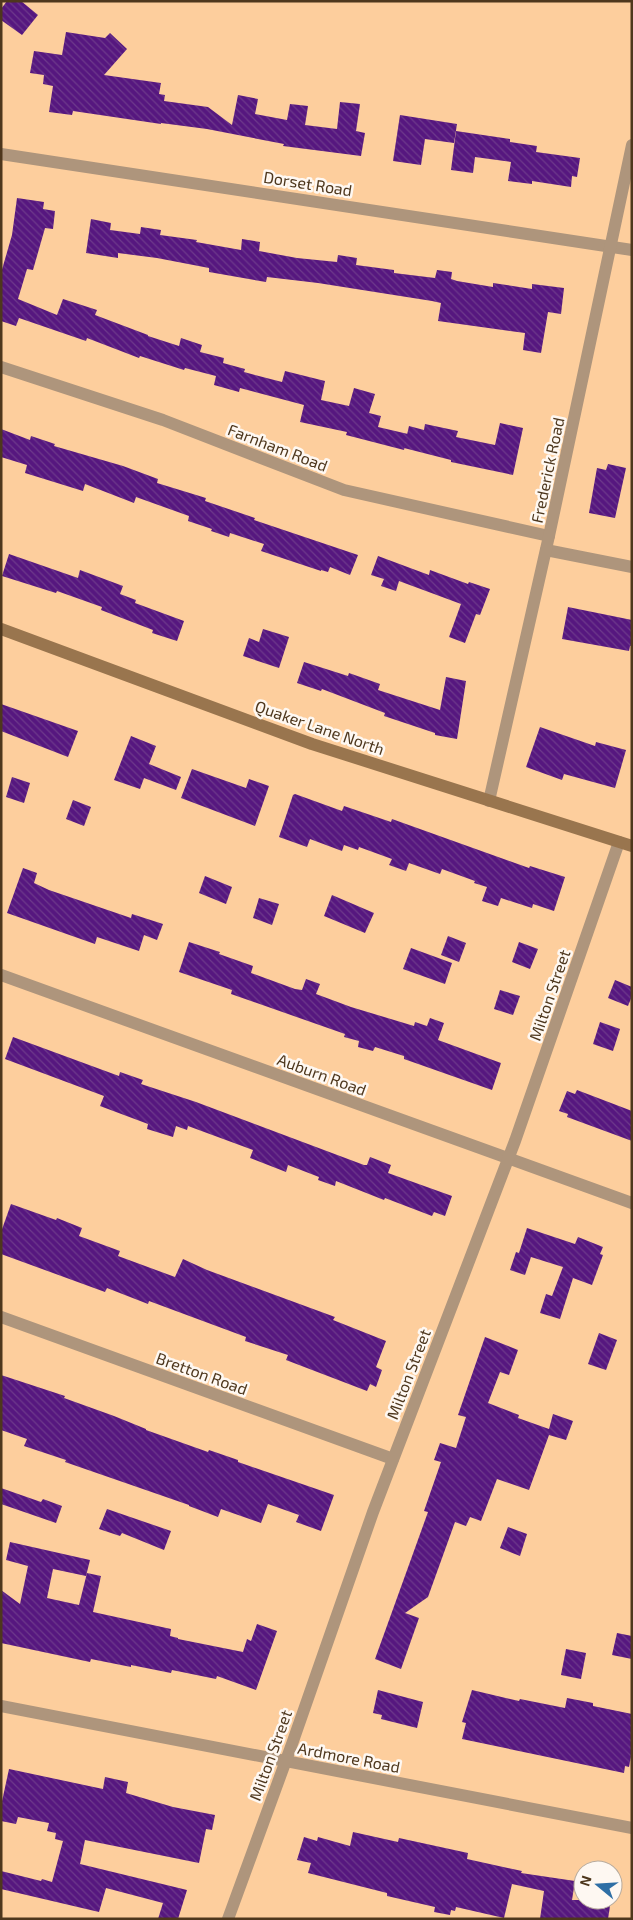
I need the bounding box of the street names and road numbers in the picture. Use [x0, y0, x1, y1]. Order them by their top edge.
street label: Dorset Road [262, 167, 354, 199]
street label: Frederick Road [527, 415, 567, 525]
street label: Farnham Road [225, 419, 331, 475]
street label: Quaker Lane North [253, 696, 387, 759]
street label: Milton Street [525, 947, 573, 1043]
street label: Auburn Road [275, 1049, 369, 1099]
street label: Milton Street [382, 1326, 434, 1422]
street label: Bretton Road [154, 1348, 250, 1398]
street label: Milton Street [245, 1707, 295, 1803]
street label: Ardmore Road [296, 1738, 402, 1776]

